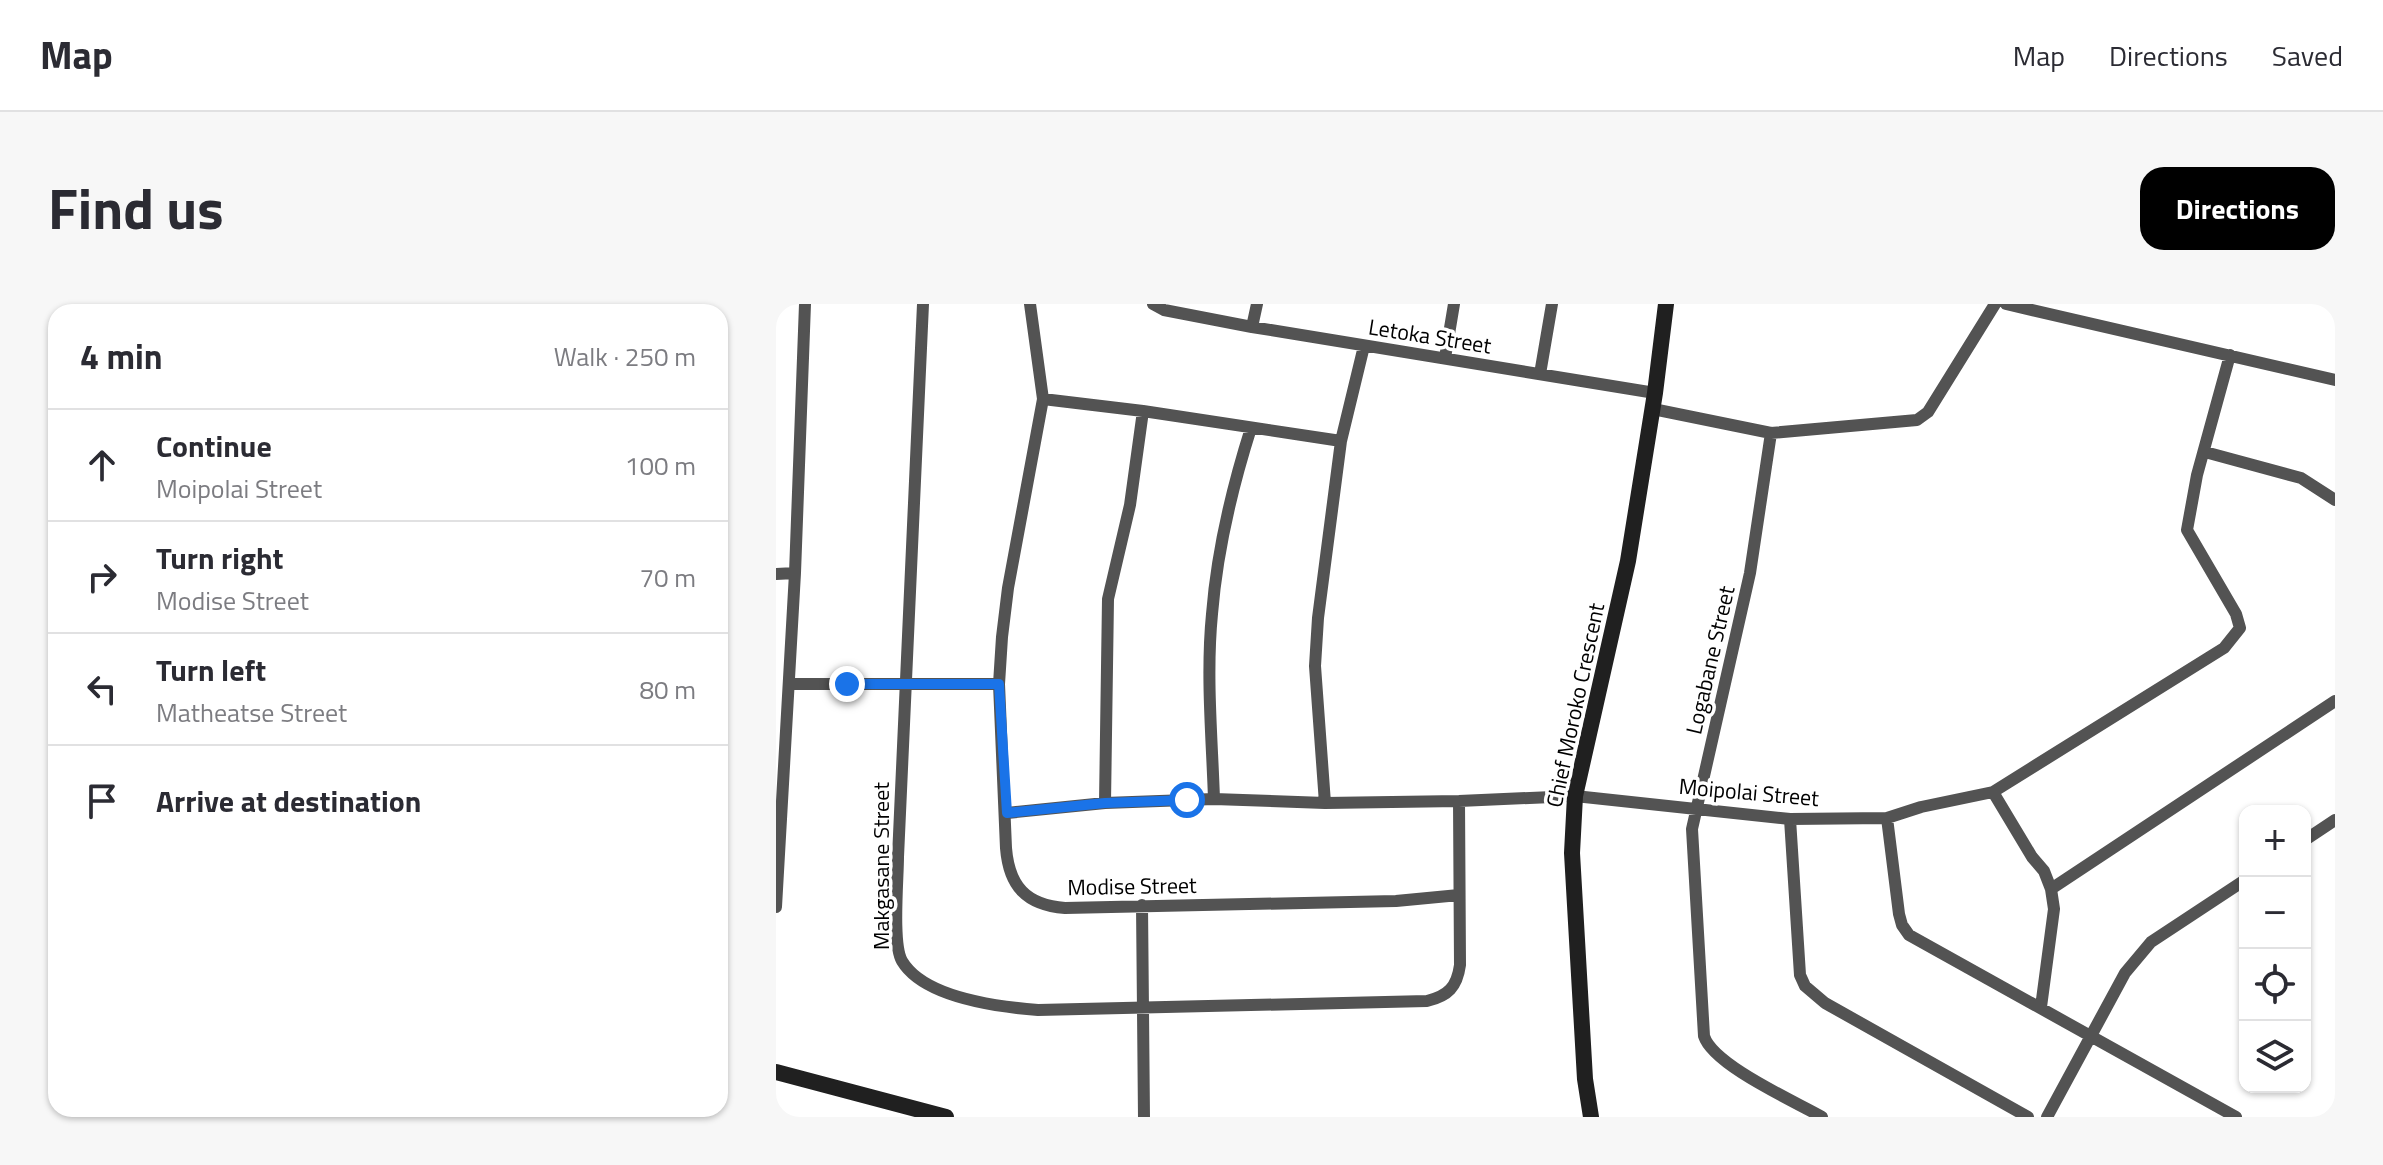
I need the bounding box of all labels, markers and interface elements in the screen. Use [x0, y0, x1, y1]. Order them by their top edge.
text: Map [40, 26, 113, 84]
text: Map [2013, 34, 2065, 77]
text: Directions [2109, 34, 2228, 77]
text: Saved [2272, 34, 2343, 77]
text: Find us [48, 166, 224, 251]
button: Directions [2140, 167, 2335, 250]
street label: Letoka Street [1366, 310, 1494, 363]
text: 4 min [80, 330, 163, 382]
text: Walk · 250 m [554, 337, 696, 376]
text: Continue [156, 423, 272, 469]
icon: ahead [80, 443, 124, 487]
text: 100 m [625, 446, 696, 485]
text: Moipolai Street [156, 469, 322, 508]
text: Turn right [156, 535, 284, 581]
icon: right [80, 555, 124, 599]
text: 70 m [639, 558, 696, 597]
text: Modise Street [156, 581, 309, 620]
street label: Logabane Street [1676, 582, 1744, 738]
street label: Chief Moroko Crescent [1537, 599, 1613, 810]
text: Turn left [156, 647, 266, 693]
route end [829, 666, 865, 702]
icon: left [80, 667, 124, 711]
text: 80 m [639, 670, 696, 709]
text: Matheatse Street [156, 693, 347, 732]
street label: Moipolai Street [1678, 769, 1821, 815]
text: Arrive at destination [156, 778, 421, 824]
icon: arrive [80, 779, 124, 823]
street label: Makgasane Street [864, 782, 898, 950]
route start [1169, 782, 1205, 818]
map controls [2239, 805, 2311, 1093]
button: + [2239, 805, 2311, 877]
street label: Modise Street [1067, 868, 1197, 904]
button: − [2239, 877, 2311, 949]
button: locate [2239, 949, 2311, 1021]
button: layers [2239, 1021, 2311, 1093]

